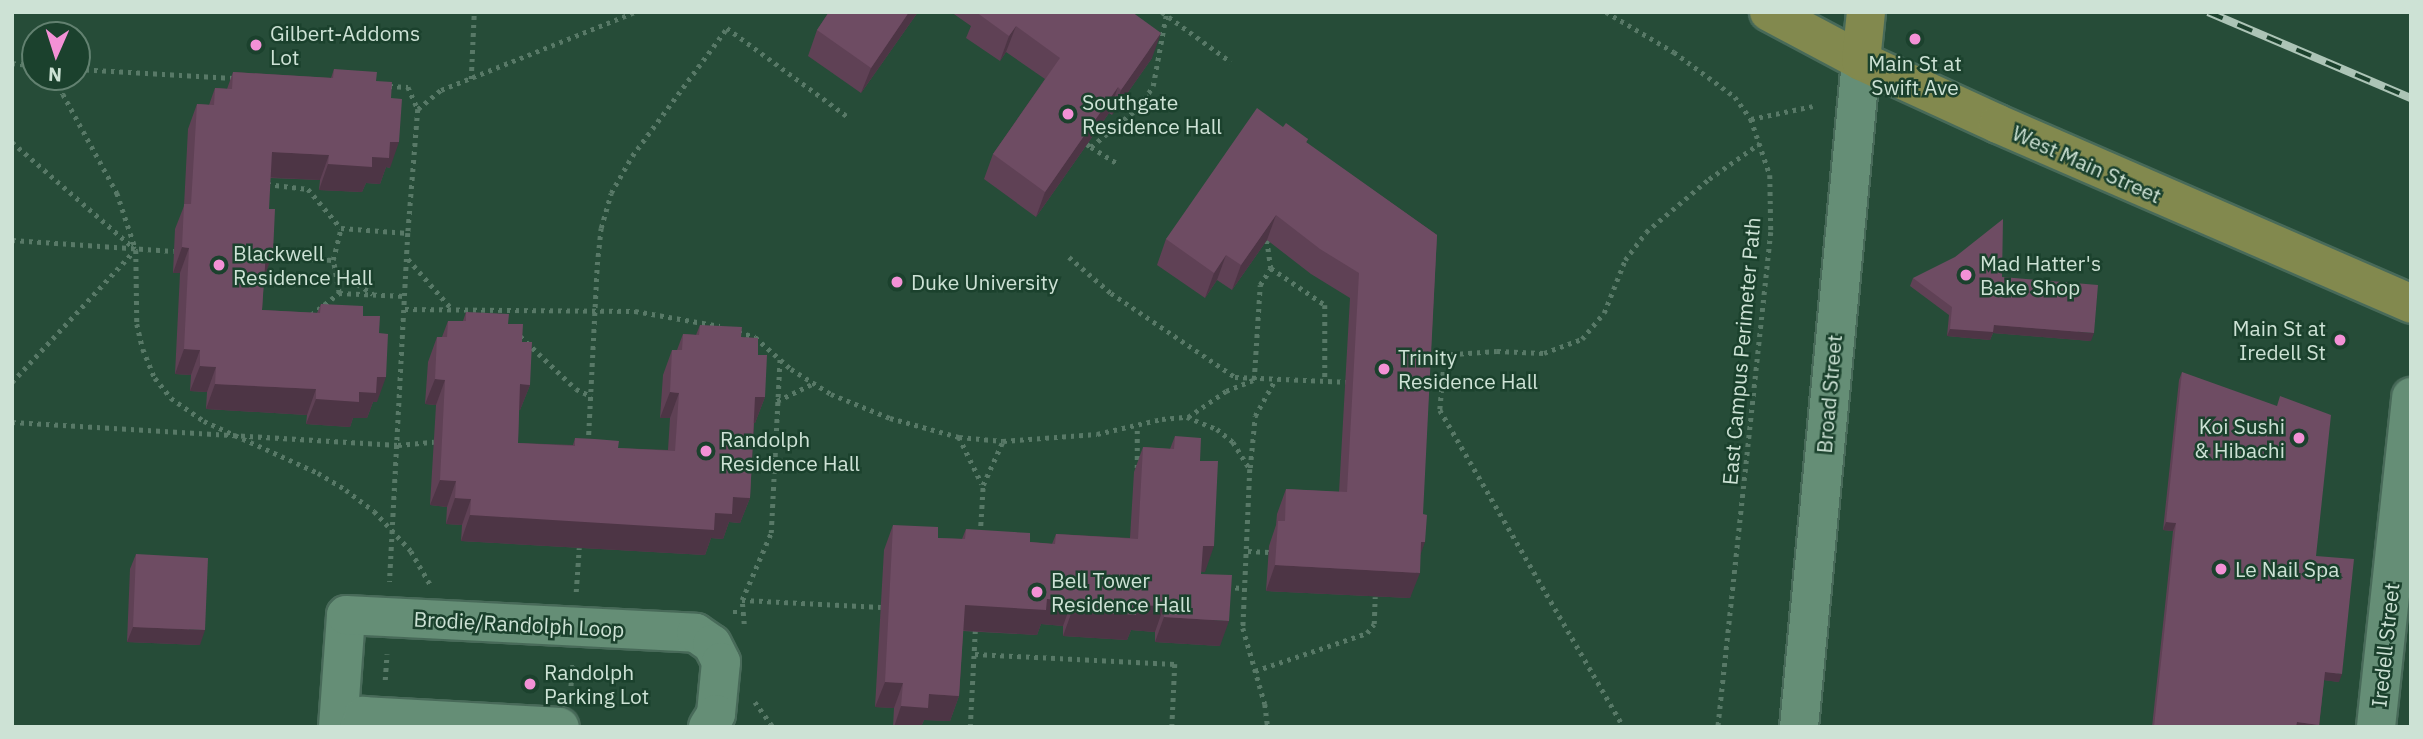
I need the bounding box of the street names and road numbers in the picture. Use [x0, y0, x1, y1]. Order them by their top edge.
street label: West Main Street [2009, 120, 2165, 208]
street label: East Campus Perimeter Path [1717, 216, 1765, 486]
street label: Broad Street [1811, 334, 1847, 454]
street label: Iredell Street [2366, 581, 2404, 709]
street label: Brodie/Randolph Loop [413, 606, 625, 642]

